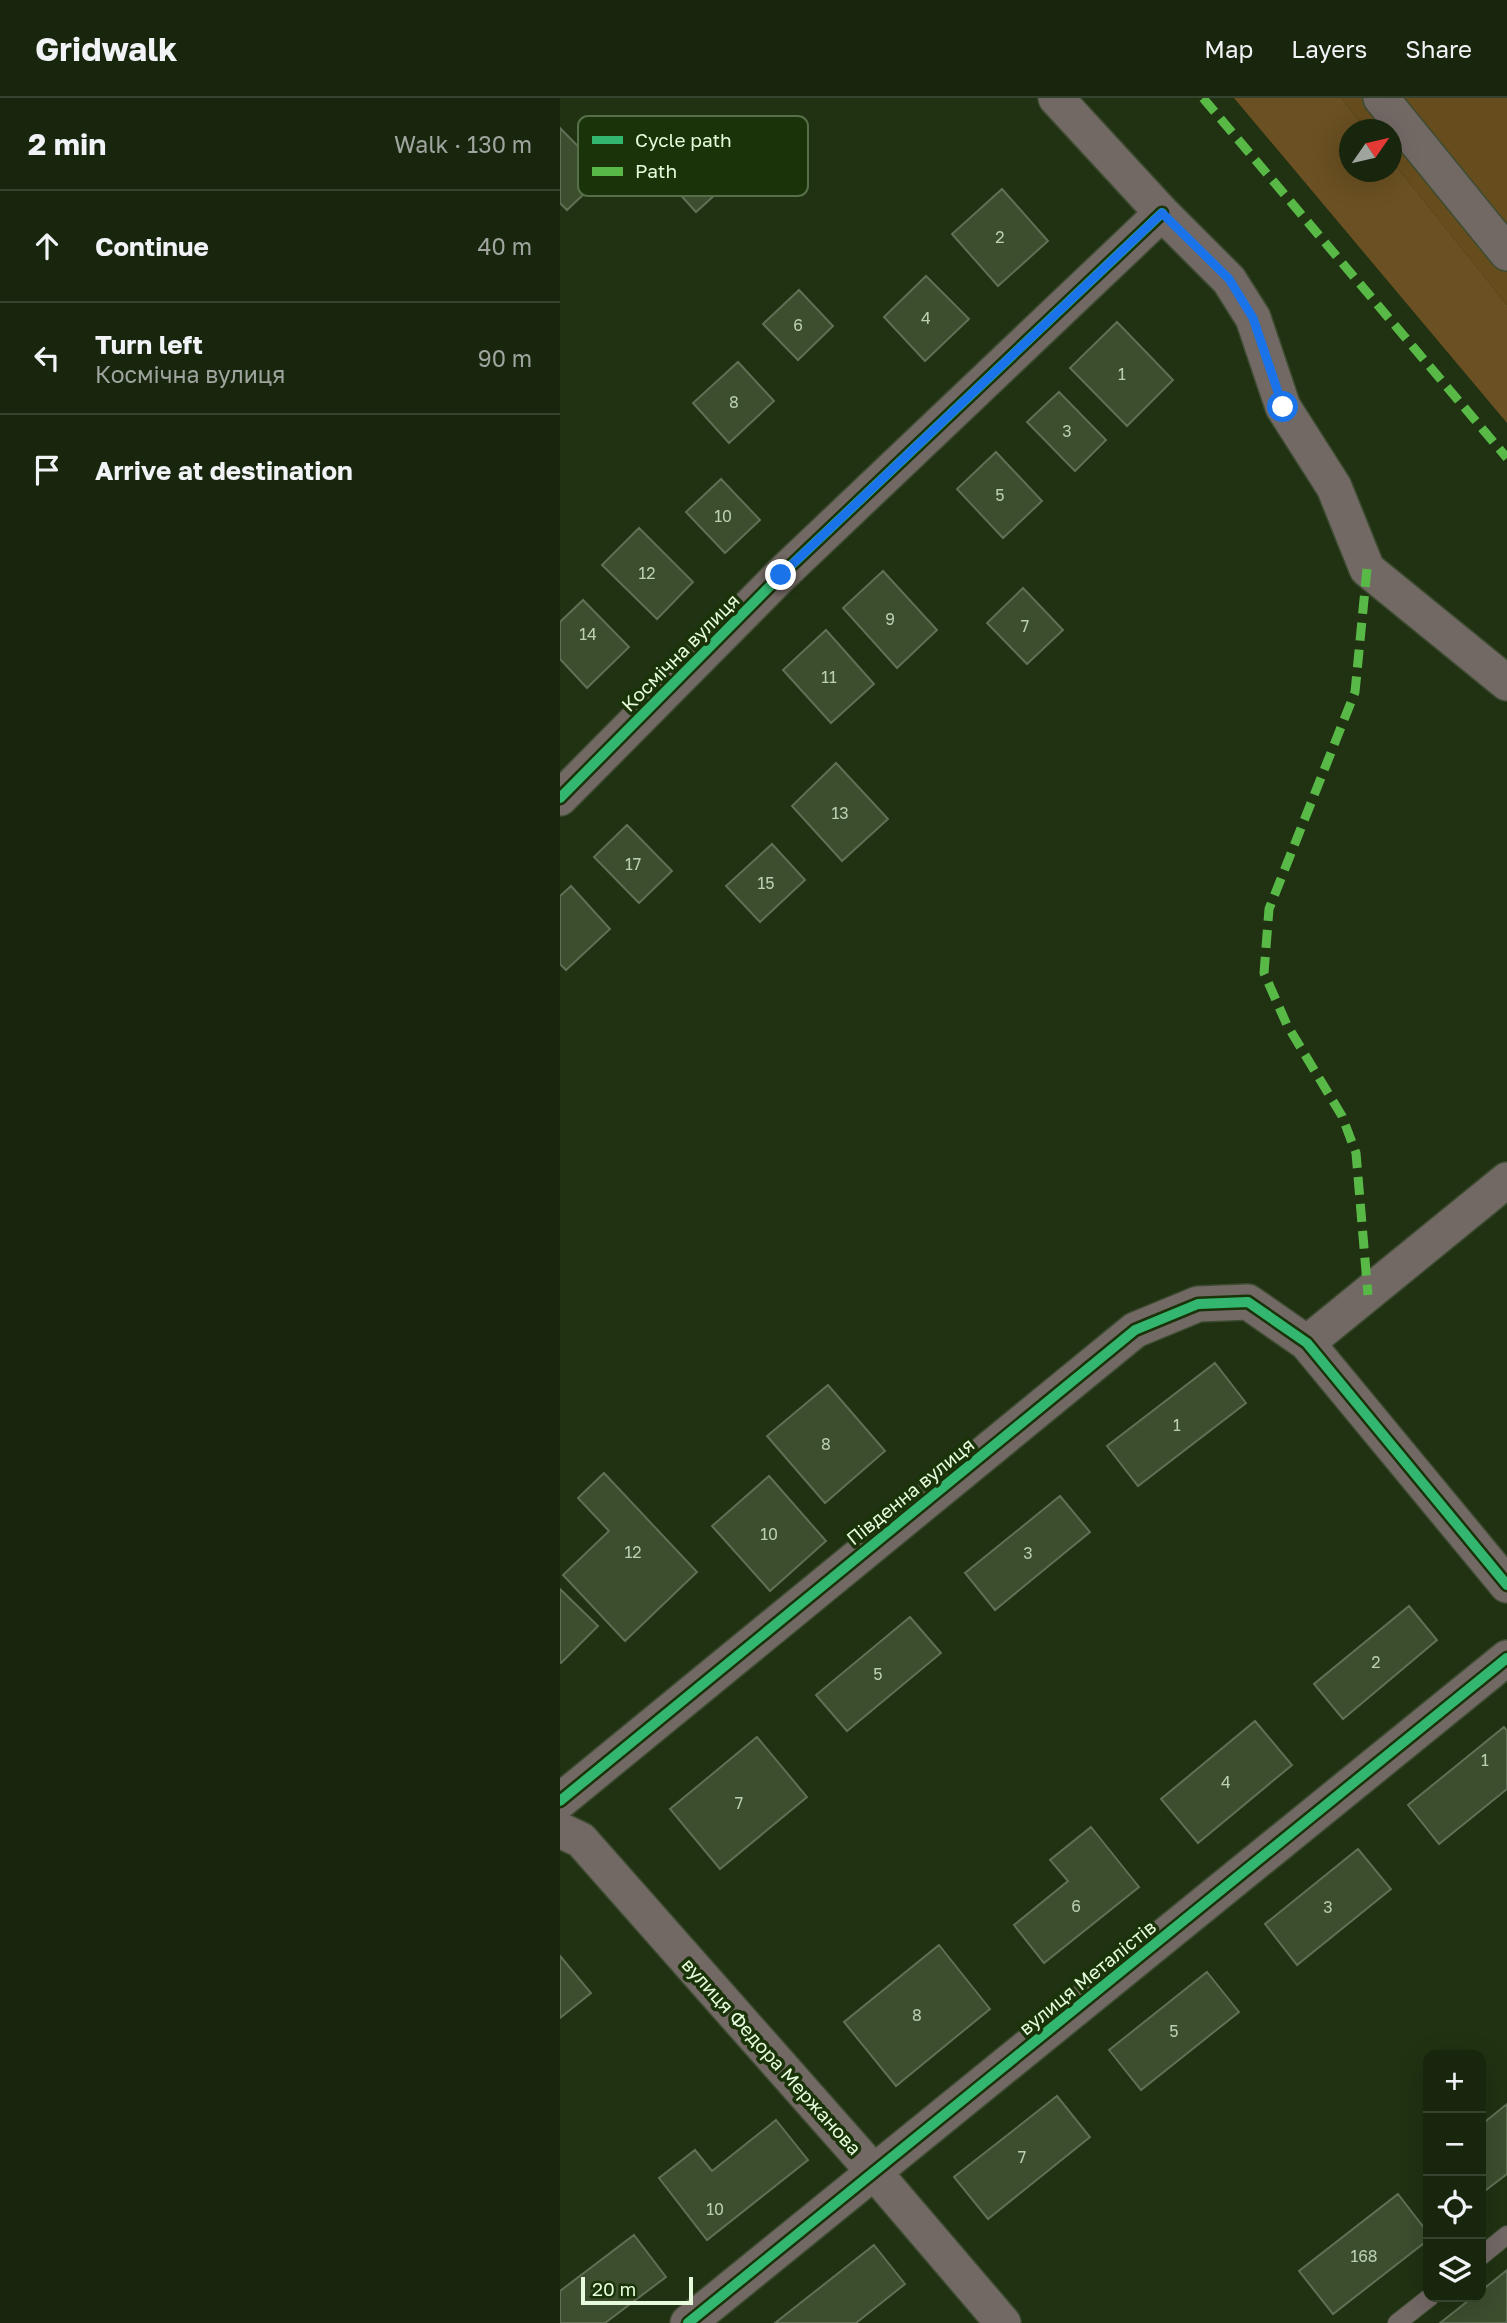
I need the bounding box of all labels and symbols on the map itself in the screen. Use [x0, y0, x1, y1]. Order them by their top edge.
legend [578, 116, 808, 196]
north arrow [1339, 119, 1402, 182]
text: Cycle path [635, 128, 732, 151]
text: Path [635, 159, 677, 182]
house number: 2 [995, 227, 1005, 247]
house number: 4 [921, 308, 931, 328]
house number: 6 [793, 315, 803, 335]
house number: 1 [1118, 364, 1126, 384]
route start [1267, 391, 1298, 422]
house number: 8 [729, 392, 739, 412]
house number: 3 [1062, 421, 1072, 441]
house number: 5 [995, 485, 1005, 505]
house number: 10 [714, 506, 732, 526]
route end [765, 559, 796, 590]
house number: 12 [638, 563, 656, 583]
street label: Космічна вулиця [616, 588, 744, 716]
house number: 9 [885, 609, 895, 629]
house number: 7 [1021, 616, 1029, 636]
house number: 14 [579, 624, 597, 644]
house number: 11 [821, 667, 837, 687]
house number: 13 [831, 803, 849, 823]
house number: 17 [625, 854, 641, 874]
house number: 15 [757, 873, 775, 893]
house number: 1 [1173, 1415, 1181, 1435]
street label: Південна вулиця [842, 1433, 978, 1549]
house number: 8 [821, 1434, 831, 1454]
house number: 10 [760, 1524, 778, 1544]
house number: 12 [624, 1542, 642, 1562]
house number: 3 [1023, 1543, 1033, 1563]
house number: 2 [1371, 1652, 1381, 1672]
house number: 5 [873, 1664, 883, 1684]
house number: 1 [1481, 1750, 1489, 1770]
house number: 4 [1221, 1772, 1231, 1792]
house number: 7 [735, 1793, 743, 1813]
house number: 6 [1071, 1896, 1081, 1916]
house number: 3 [1323, 1897, 1333, 1917]
street label: вулиця Металістів [1014, 1915, 1160, 2039]
street label: вулиця Федора Мержанова [677, 1953, 867, 2159]
house number: 8 [912, 2005, 922, 2025]
house number: 5 [1169, 2021, 1179, 2041]
house number: 7 [1018, 2147, 1026, 2167]
house number: 10 [706, 2199, 724, 2219]
house number: 168 [1350, 2246, 1378, 2266]
scale bar [581, 2274, 693, 2306]

